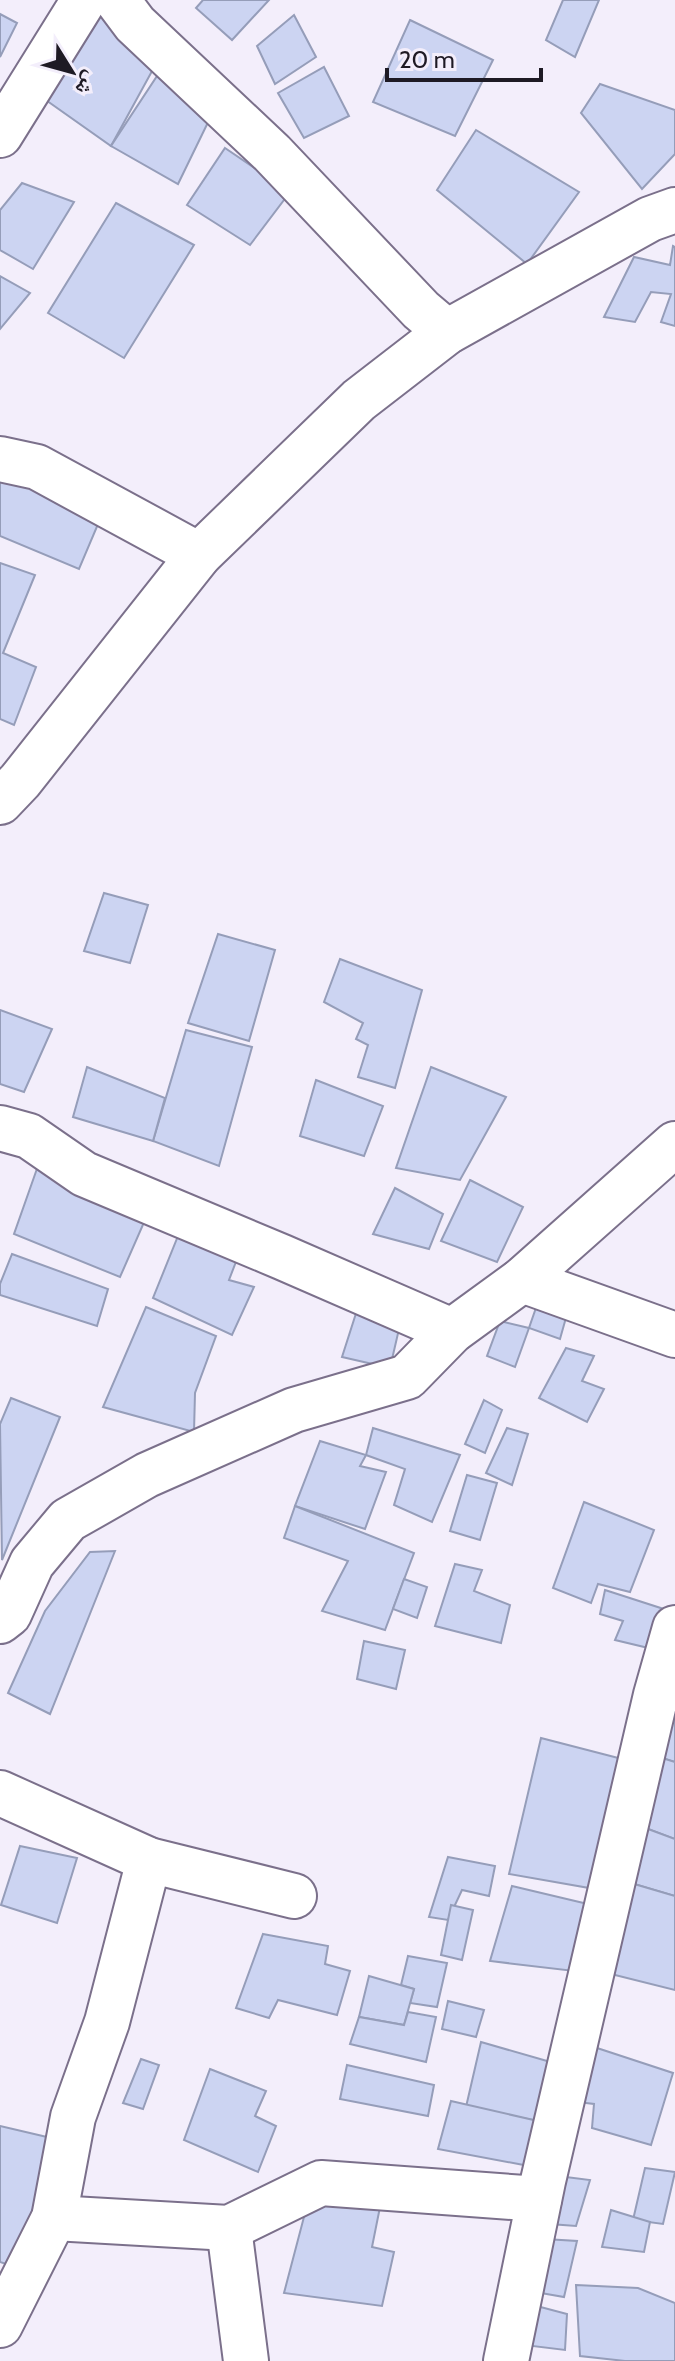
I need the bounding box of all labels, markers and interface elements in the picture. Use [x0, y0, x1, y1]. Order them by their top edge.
north arrow [32, 32, 112, 112]
scale bar [387, 32, 541, 82]
text: 20 m [399, 45, 455, 74]
text: ش [70, 66, 105, 101]

